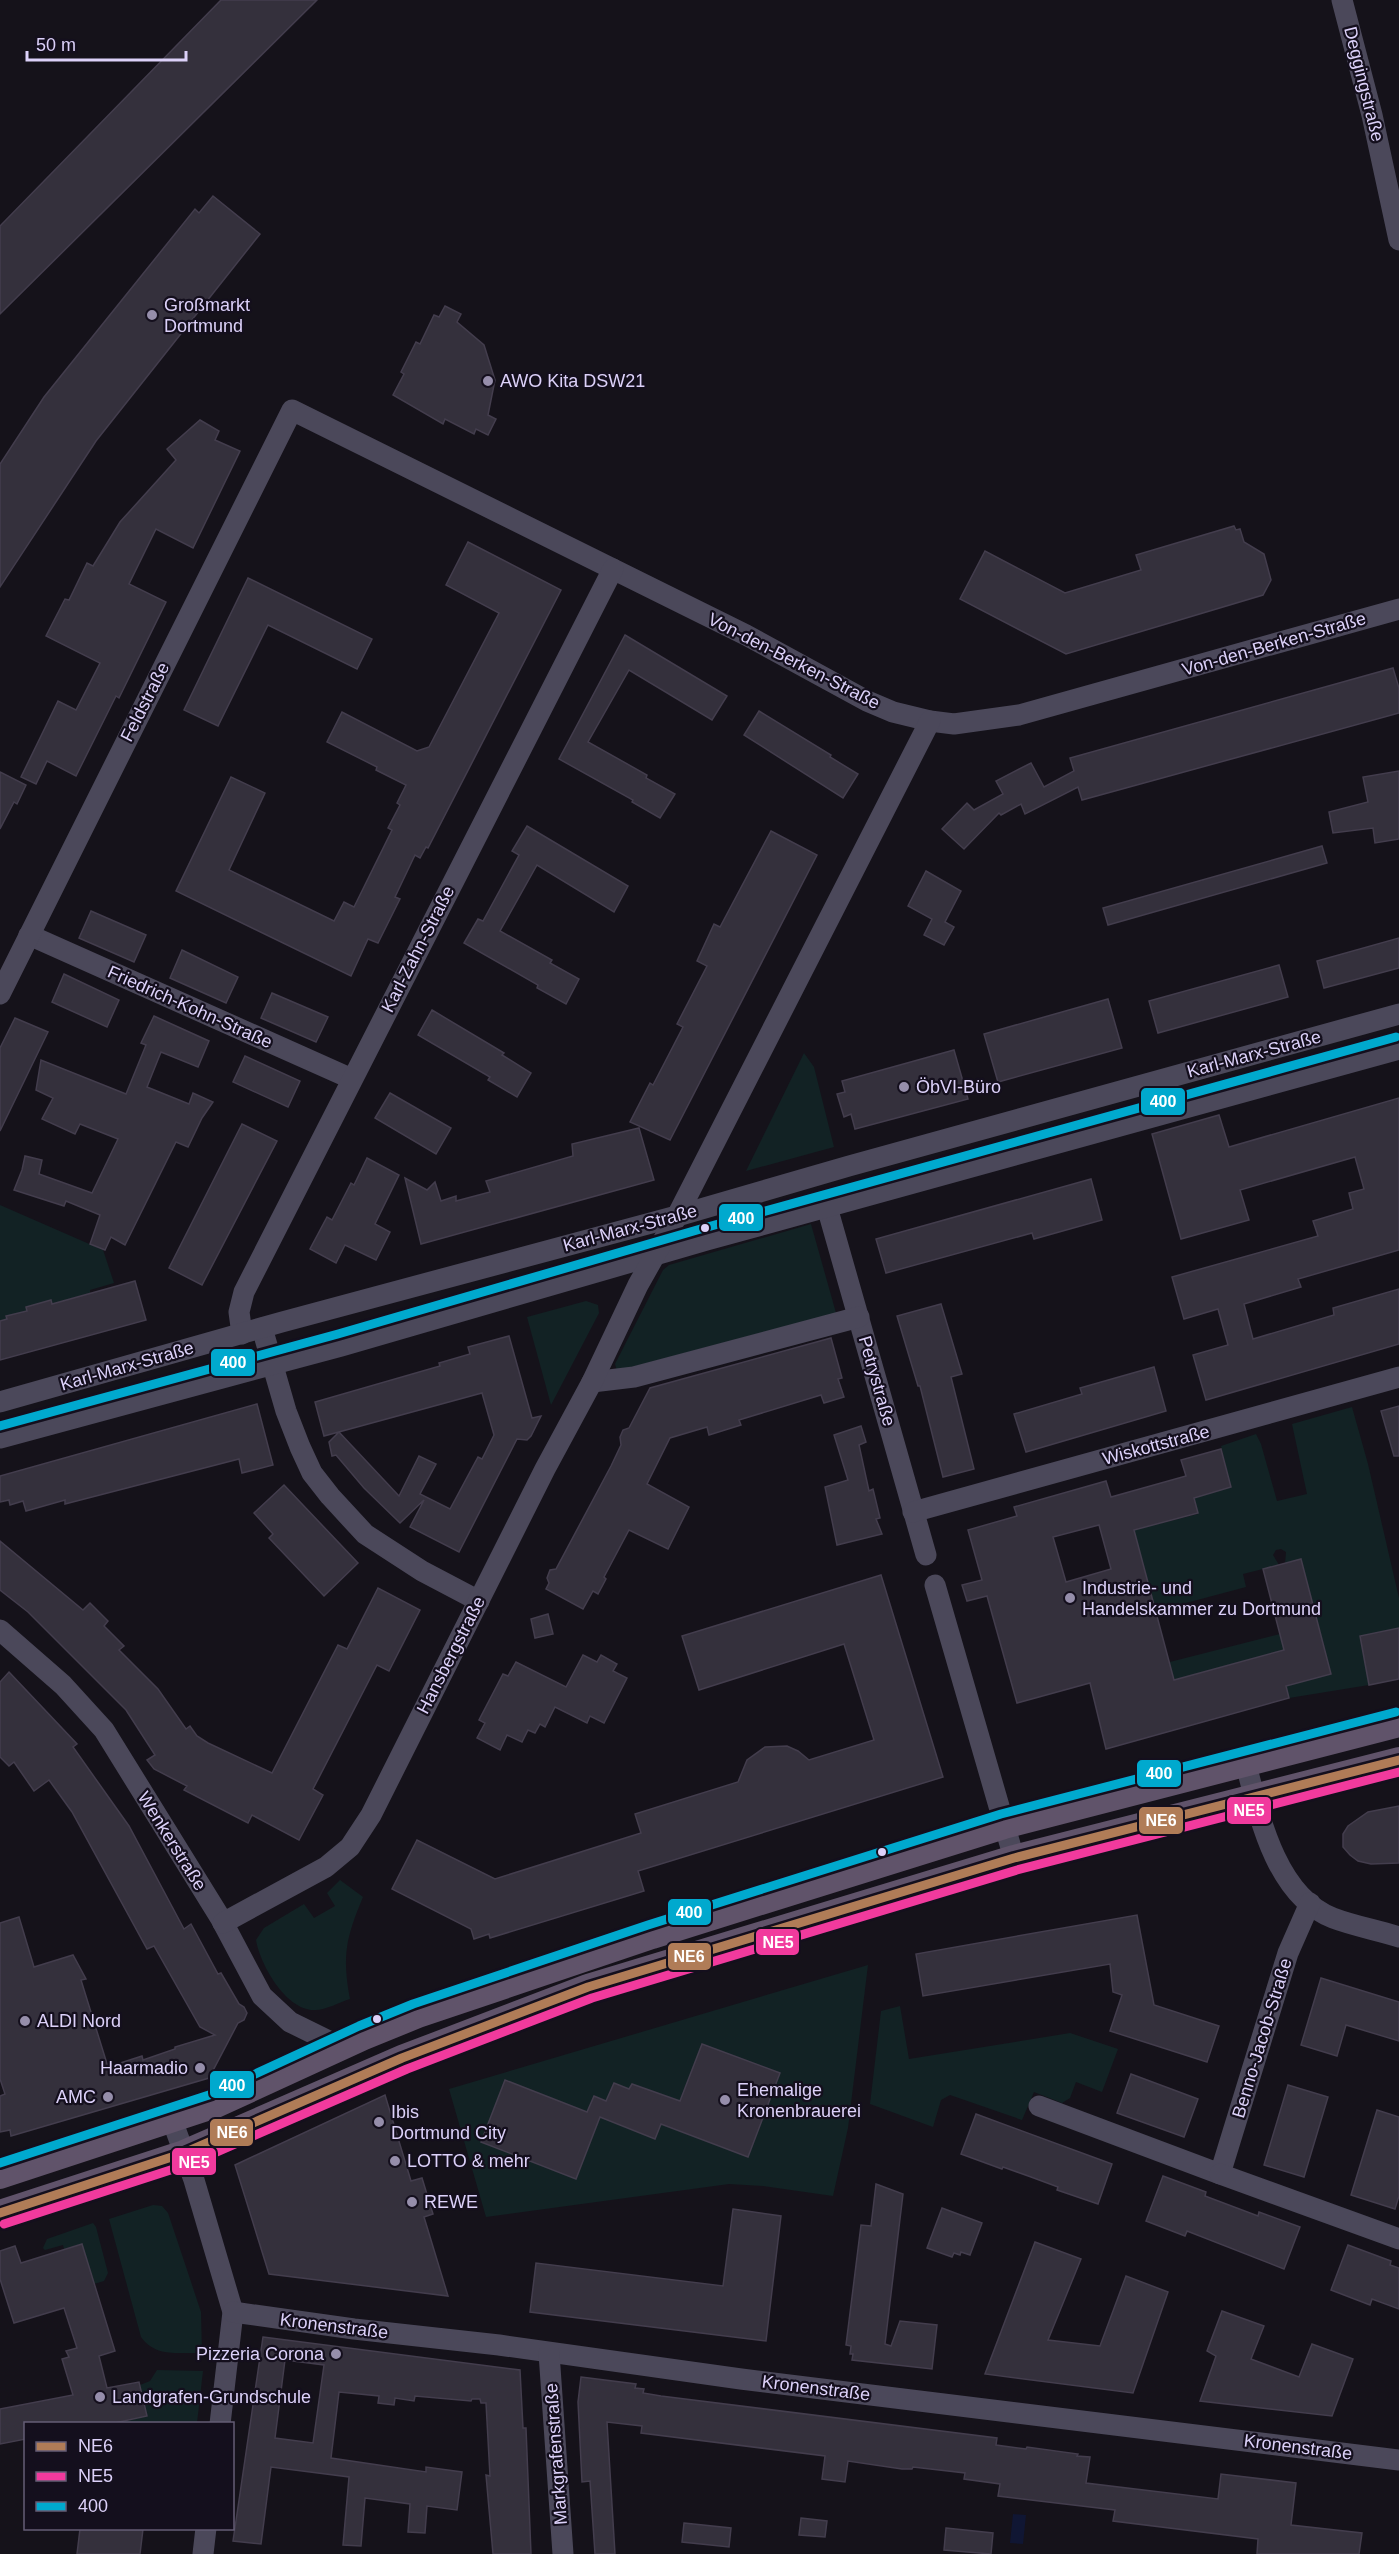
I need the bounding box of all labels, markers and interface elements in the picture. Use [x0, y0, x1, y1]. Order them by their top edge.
scale bar [27, 24, 186, 62]
street label: Deggingstraße [1340, 24, 1388, 144]
text: 50 m [36, 35, 76, 55]
place label: Großmarkt Dortmund [164, 295, 250, 336]
marker: Großmarkt Dortmund [145, 308, 159, 322]
place label: AWO Kita DSW21 [500, 371, 645, 391]
marker: AWO Kita DSW21 [481, 374, 495, 388]
street label: Von-den-Berken-Straße [1180, 608, 1368, 680]
street label: Von-den-Berken-Straße [705, 609, 883, 713]
street label: Feldstraße [117, 659, 173, 745]
street label: Karl-Zahn-Straße [378, 883, 458, 1015]
street label: Friedrich-Kohn-Straße [105, 962, 275, 1052]
street label: Karl-Marx-Straße [1185, 1026, 1323, 1082]
place label: ÖbVI-Büro [916, 1077, 1001, 1097]
marker: ÖbVI-Büro [897, 1080, 911, 1094]
line badge: 400 [1140, 1087, 1186, 1116]
text: 400 [1150, 1093, 1176, 1110]
street label: Karl-Marx-Straße [561, 1200, 699, 1256]
line badge: 400 [718, 1203, 764, 1232]
text: 400 [728, 1210, 754, 1227]
unlabelled marker [699, 1222, 711, 1234]
street label: Petrystraße [855, 1334, 899, 1428]
street label: Karl-Marx-Straße [58, 1337, 196, 1395]
line badge: 400 [210, 1348, 256, 1377]
text: 400 [220, 1354, 246, 1371]
street label: Wiskottstraße [1100, 1421, 1212, 1469]
place label: Industrie- und Handelskammer zu Dortmund [1082, 1578, 1321, 1619]
marker: Industrie- und Handelskammer zu Dortmund [1063, 1591, 1077, 1605]
street label: Hansbergstraße [413, 1593, 489, 1717]
line badge: 400 [1136, 1759, 1182, 1788]
text: 400 [1146, 1765, 1172, 1782]
street label: Wenkerstraße [134, 1788, 210, 1894]
line badge: NE5 [1226, 1796, 1272, 1825]
text: NE5 [1233, 1802, 1265, 1819]
line badge: NE6 [1138, 1806, 1184, 1835]
text: NE6 [1145, 1812, 1177, 1829]
unlabelled marker [876, 1846, 888, 1858]
line badge: 400 [667, 1898, 712, 1926]
text: 400 [676, 1904, 702, 1921]
line badge: NE5 [755, 1928, 800, 1956]
text: NE5 [762, 1934, 794, 1951]
line badge: NE6 [667, 1942, 712, 1971]
text: NE6 [673, 1948, 705, 1965]
street label: Benno-Jacob-Straße [1228, 1956, 1296, 2120]
place label: ALDI Nord [37, 2011, 121, 2031]
unlabelled marker [371, 2013, 383, 2025]
marker: ALDI Nord [18, 2014, 32, 2028]
place label: Haarmadio [100, 2058, 188, 2078]
marker: Haarmadio [193, 2061, 207, 2075]
line badge: 400 [209, 2070, 255, 2099]
text: 400 [219, 2077, 245, 2094]
place label: Ehemalige Kronenbrauerei [737, 2080, 861, 2121]
place label: AMC [56, 2087, 96, 2107]
marker: AMC [101, 2090, 115, 2104]
marker: Ehemalige Kronenbrauerei [718, 2093, 732, 2107]
place label: Ibis Dortmund City [391, 2102, 506, 2143]
marker: Ibis Dortmund City [372, 2115, 386, 2129]
line badge: NE6 [209, 2118, 254, 2147]
text: NE6 [216, 2124, 248, 2141]
line badge: NE5 [171, 2147, 217, 2176]
place label: LOTTO & mehr [407, 2151, 530, 2171]
text: NE5 [178, 2154, 210, 2171]
marker: LOTTO & mehr [388, 2154, 402, 2168]
place label: REWE [424, 2192, 478, 2212]
marker: REWE [405, 2195, 419, 2209]
street label: Kronenstraße [279, 2309, 389, 2343]
place label: Pizzeria Corona [196, 2344, 325, 2364]
marker: Pizzeria Corona [329, 2347, 343, 2361]
street label: Kronenstraße [761, 2371, 871, 2405]
street label: Markgrafenstraße [541, 2382, 571, 2526]
place label: Landgrafen-Grundschule [112, 2387, 311, 2407]
marker: Landgrafen-Grundschule [93, 2390, 107, 2404]
legend [24, 2422, 234, 2530]
street label: Kronenstraße [1243, 2430, 1353, 2464]
text: NE6 [78, 2436, 113, 2456]
text: NE5 [78, 2466, 113, 2486]
text: 400 [78, 2496, 108, 2516]

